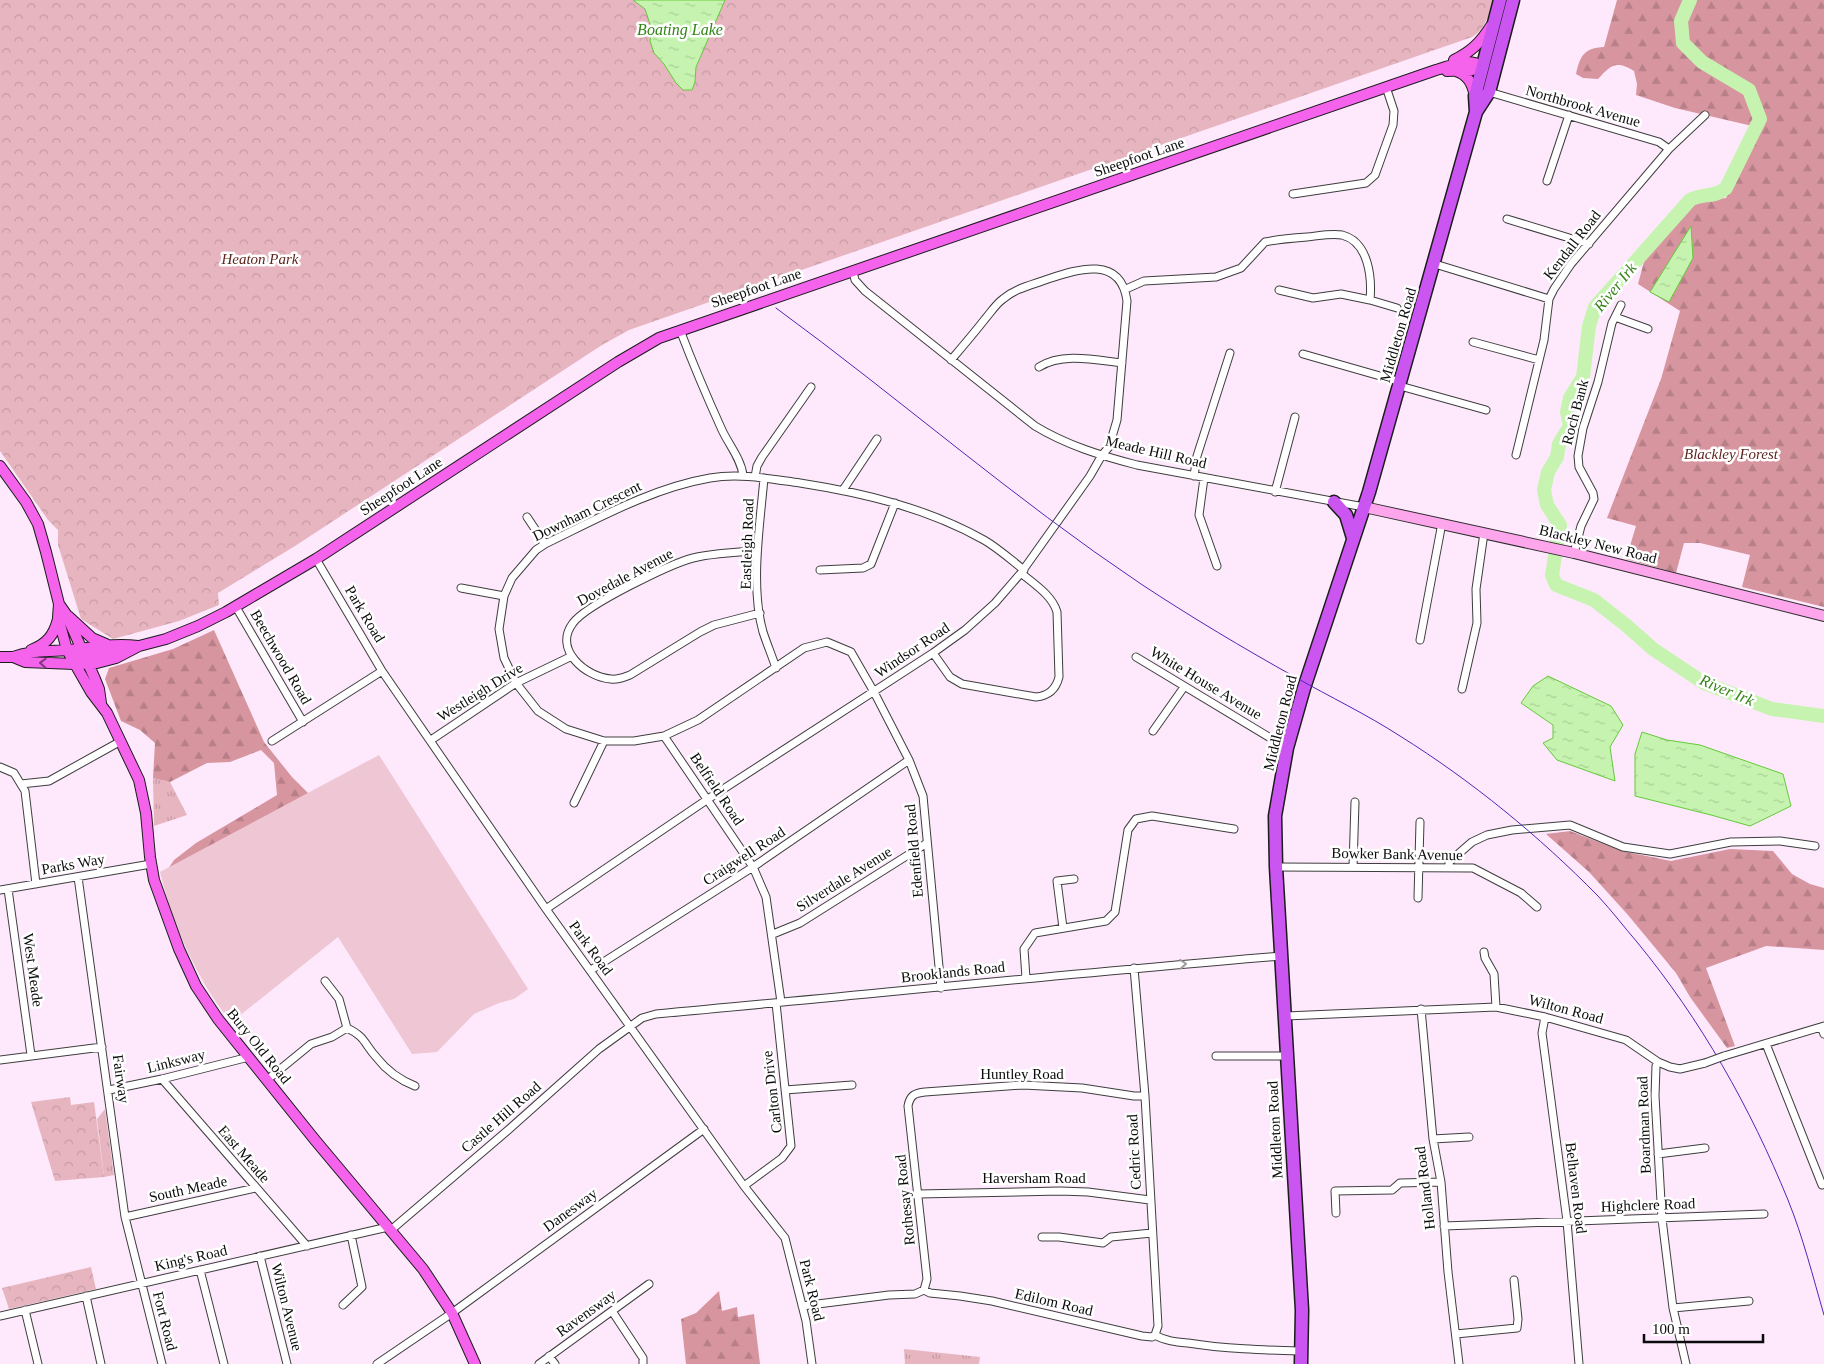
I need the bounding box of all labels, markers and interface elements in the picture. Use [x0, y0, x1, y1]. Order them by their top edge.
water label: Boating Lake [637, 21, 723, 39]
street label: Northbrook Avenue [1524, 82, 1642, 130]
street label: Sheepfoot Lane [1092, 134, 1187, 180]
street label: Kendall Road [1540, 207, 1604, 283]
park label: Heaton Park [220, 251, 299, 267]
water label: River Irk [1590, 259, 1640, 315]
street label: Sheepfoot Lane [709, 265, 804, 311]
street label: Middleton Road [1377, 285, 1419, 384]
street label: Roch Bank [1559, 377, 1592, 446]
street label: Meade Hill Road [1104, 433, 1209, 472]
park label: Blackley Forest [1684, 446, 1779, 462]
street label: Sheepfoot Lane [357, 453, 445, 518]
street label: Downham Crescent [530, 477, 645, 544]
street label: Eastleigh Road [737, 498, 757, 590]
street label: Blackley New Road [1537, 522, 1659, 566]
street label: Dovedale Avenue [574, 545, 676, 609]
street label: Park Road [342, 583, 388, 646]
street label: Beechwood Road [248, 607, 315, 707]
street label: Windsor Road [872, 619, 953, 681]
street label: White House Avenue [1147, 643, 1265, 723]
one-way arrow [39, 657, 47, 668]
street label: Westleigh Drive [434, 659, 526, 725]
water label: River Irk [1696, 671, 1758, 709]
street label: Middleton Road [1260, 673, 1300, 772]
street label: Belfield Road [687, 750, 747, 829]
street label: Edenfield Road [902, 803, 926, 898]
street label: Craigwell Road [700, 823, 788, 888]
street label: Silverdale Avenue [793, 843, 895, 915]
street label: Bowker Bank Avenue [1331, 845, 1463, 863]
street label: Parks Way [40, 850, 106, 877]
street label: Park Road [566, 918, 616, 979]
street label: West Meade [20, 932, 46, 1008]
one-way arrow [1179, 958, 1187, 969]
street label: Brooklands Road [900, 959, 1006, 985]
street label: Wilton Road [1527, 991, 1605, 1027]
street label: Bury Old Road [224, 1005, 294, 1087]
street label: Linksway [145, 1046, 207, 1076]
street label: Carlton Drive [759, 1050, 785, 1134]
street label: Fairway [110, 1054, 132, 1105]
street label: Huntley Road [980, 1066, 1064, 1082]
street label: Boardman Road [1634, 1075, 1654, 1174]
street label: Castle Hill Road [458, 1078, 544, 1156]
street label: Middleton Road [1264, 1080, 1286, 1179]
street label: Cedric Road [1124, 1113, 1144, 1190]
street label: East Meade [215, 1122, 273, 1186]
street label: Belhaven Road [1562, 1141, 1590, 1235]
street label: Holland Road [1412, 1145, 1438, 1231]
street label: Rothesay Road [892, 1153, 918, 1246]
street label: Haversham Road [982, 1170, 1086, 1186]
street label: South Meade [147, 1173, 229, 1205]
street label: Danesway [540, 1185, 600, 1235]
street label: Highclere Road [1600, 1195, 1696, 1215]
street label: King's Road [153, 1242, 229, 1274]
street label: Park Road [797, 1258, 827, 1323]
street label: Wilton Avenue [268, 1262, 306, 1353]
street label: Edilom Road [1013, 1285, 1095, 1319]
street label: Ravensway [553, 1286, 619, 1340]
street label: Fort Road [150, 1290, 180, 1353]
scale bar [1644, 1312, 1763, 1344]
text: 100 m [1652, 1321, 1690, 1337]

